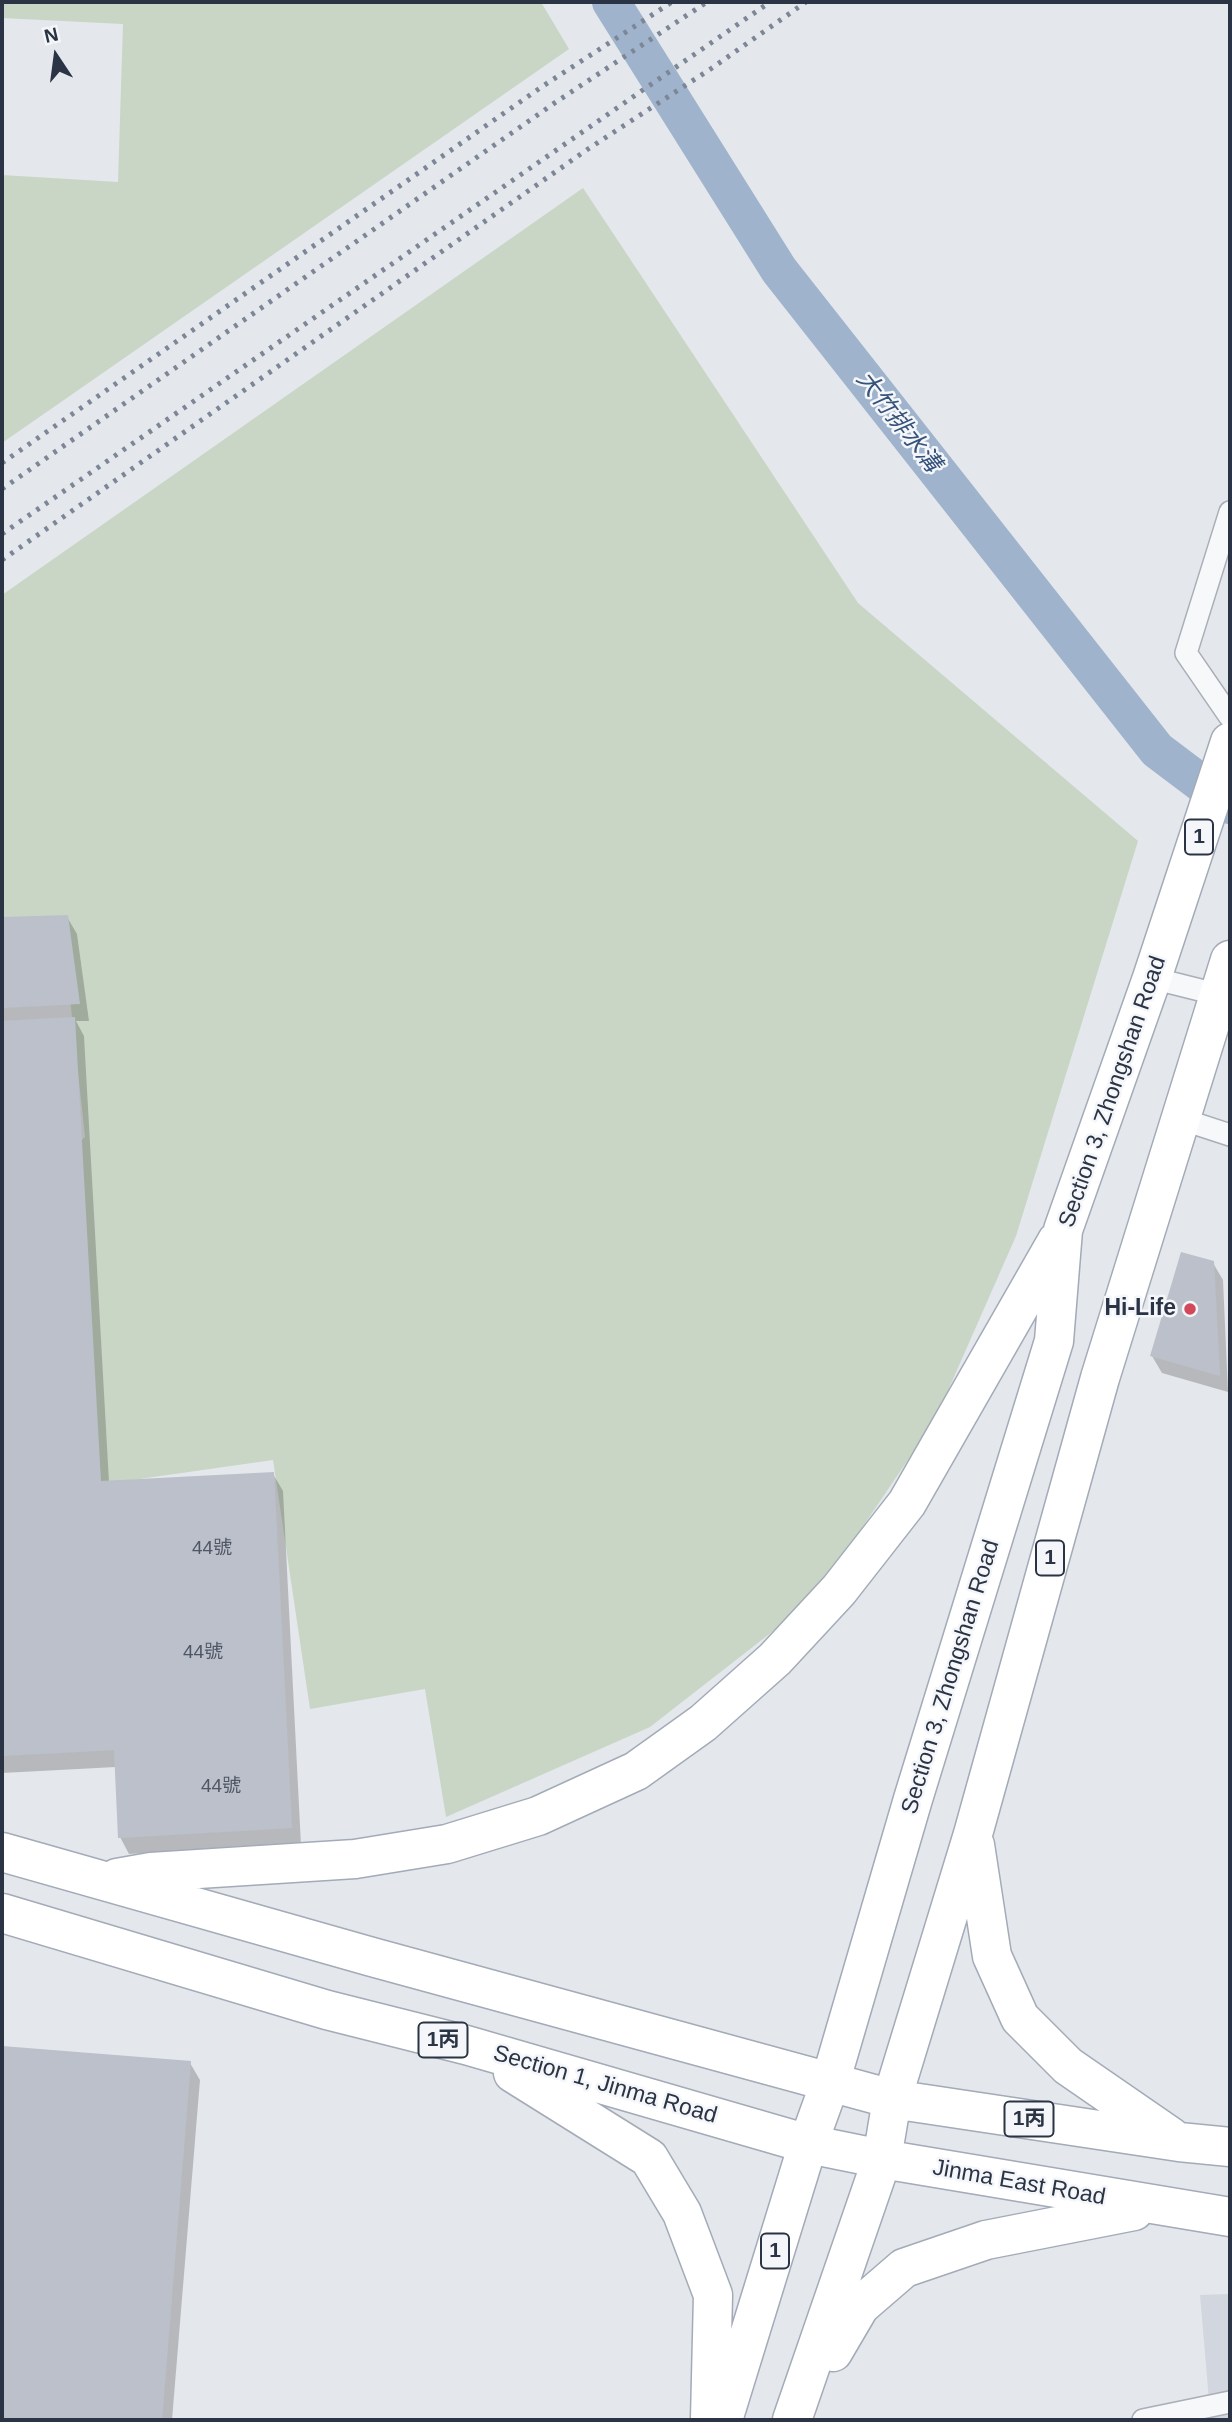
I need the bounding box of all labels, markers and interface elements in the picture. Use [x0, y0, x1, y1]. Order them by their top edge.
north arrow [21, 21, 91, 91]
text: N [42, 23, 60, 47]
water label: 大竹排水溝 [850, 366, 946, 478]
road number: 1 [1185, 820, 1213, 854]
street label: Section 3, Zhongshan Road [1054, 953, 1172, 1231]
place label: Hi-Life [1104, 1295, 1176, 1323]
marker: Hi-Life [1182, 1301, 1198, 1317]
street label: Section 3, Zhongshan Road [896, 1537, 1006, 1817]
house number: 44號 [192, 1538, 232, 1560]
road number: 1 [1036, 1540, 1064, 1576]
house number: 44號 [183, 1642, 223, 1664]
house number: 44號 [201, 1776, 241, 1798]
road number: 1丙 [418, 2022, 467, 2058]
street label: Section 1, Jinma Road [490, 2040, 720, 2130]
road number: 1丙 [1004, 2102, 1054, 2136]
street label: Jinma East Road [930, 2154, 1108, 2212]
road number: 1 [761, 2234, 789, 2268]

